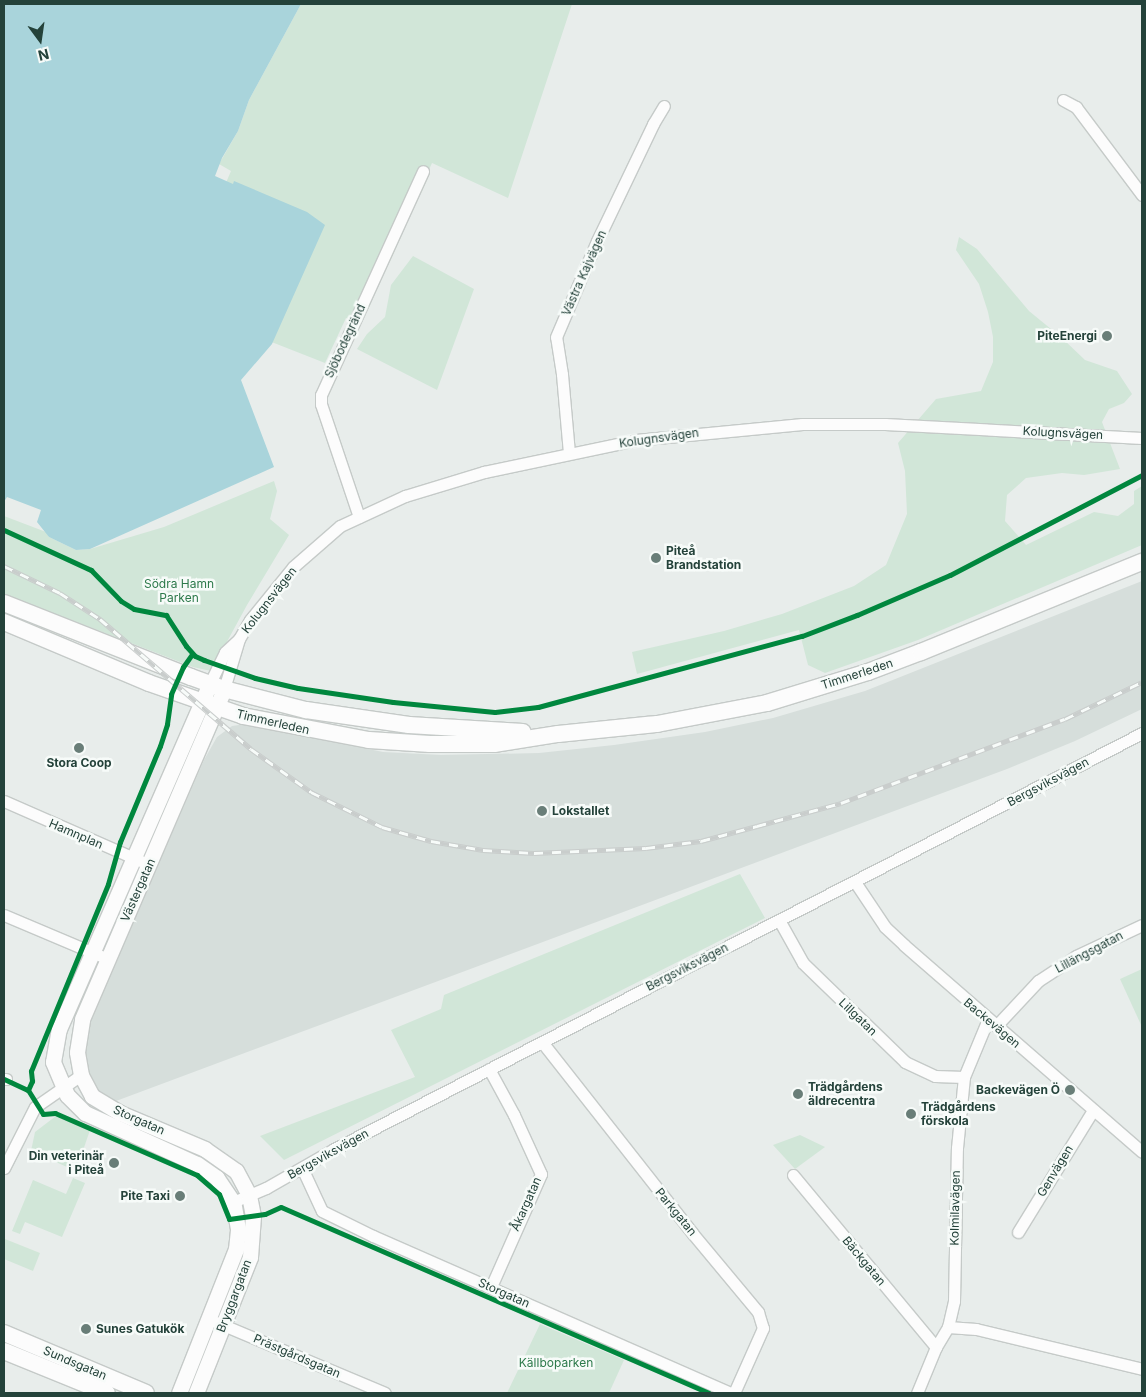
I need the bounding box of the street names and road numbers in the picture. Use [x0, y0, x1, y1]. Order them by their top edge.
street label: Västra Kajvägen [559, 228, 609, 318]
street label: Sjöbodegränd [322, 302, 368, 380]
street label: Kolugnsvägen [1022, 424, 1104, 442]
street label: Kolugnsvägen [618, 425, 700, 451]
street label: Kolugnsvägen [239, 564, 299, 636]
street label: Timmerleden [819, 656, 895, 692]
street label: Timmerleden [235, 707, 311, 737]
street label: Bergsviksvägen [1005, 754, 1091, 810]
street label: Hamnplan [47, 816, 105, 852]
street label: Västergatan [118, 856, 158, 924]
street label: Lillängsgatan [1053, 928, 1125, 976]
street label: Bergsviksvägen [644, 940, 730, 994]
street label: Lillgatan [836, 995, 880, 1039]
street label: Backevägen [961, 995, 1023, 1051]
street label: Storgatan [111, 1102, 167, 1138]
street label: Bergsviksvägen [285, 1126, 371, 1182]
street label: Genvägen [1034, 1143, 1076, 1199]
street label: Kolmilavägen [947, 1170, 963, 1246]
street label: Åkargatan [508, 1175, 544, 1233]
street label: Parkgatan [652, 1185, 700, 1239]
street label: Bäckgatan [839, 1234, 889, 1288]
street label: Bryggargatan [214, 1258, 254, 1334]
street label: Storgatan [476, 1275, 532, 1311]
street label: Prästgårdsgatan [251, 1331, 343, 1381]
street label: Sundsgatan [41, 1343, 109, 1383]

